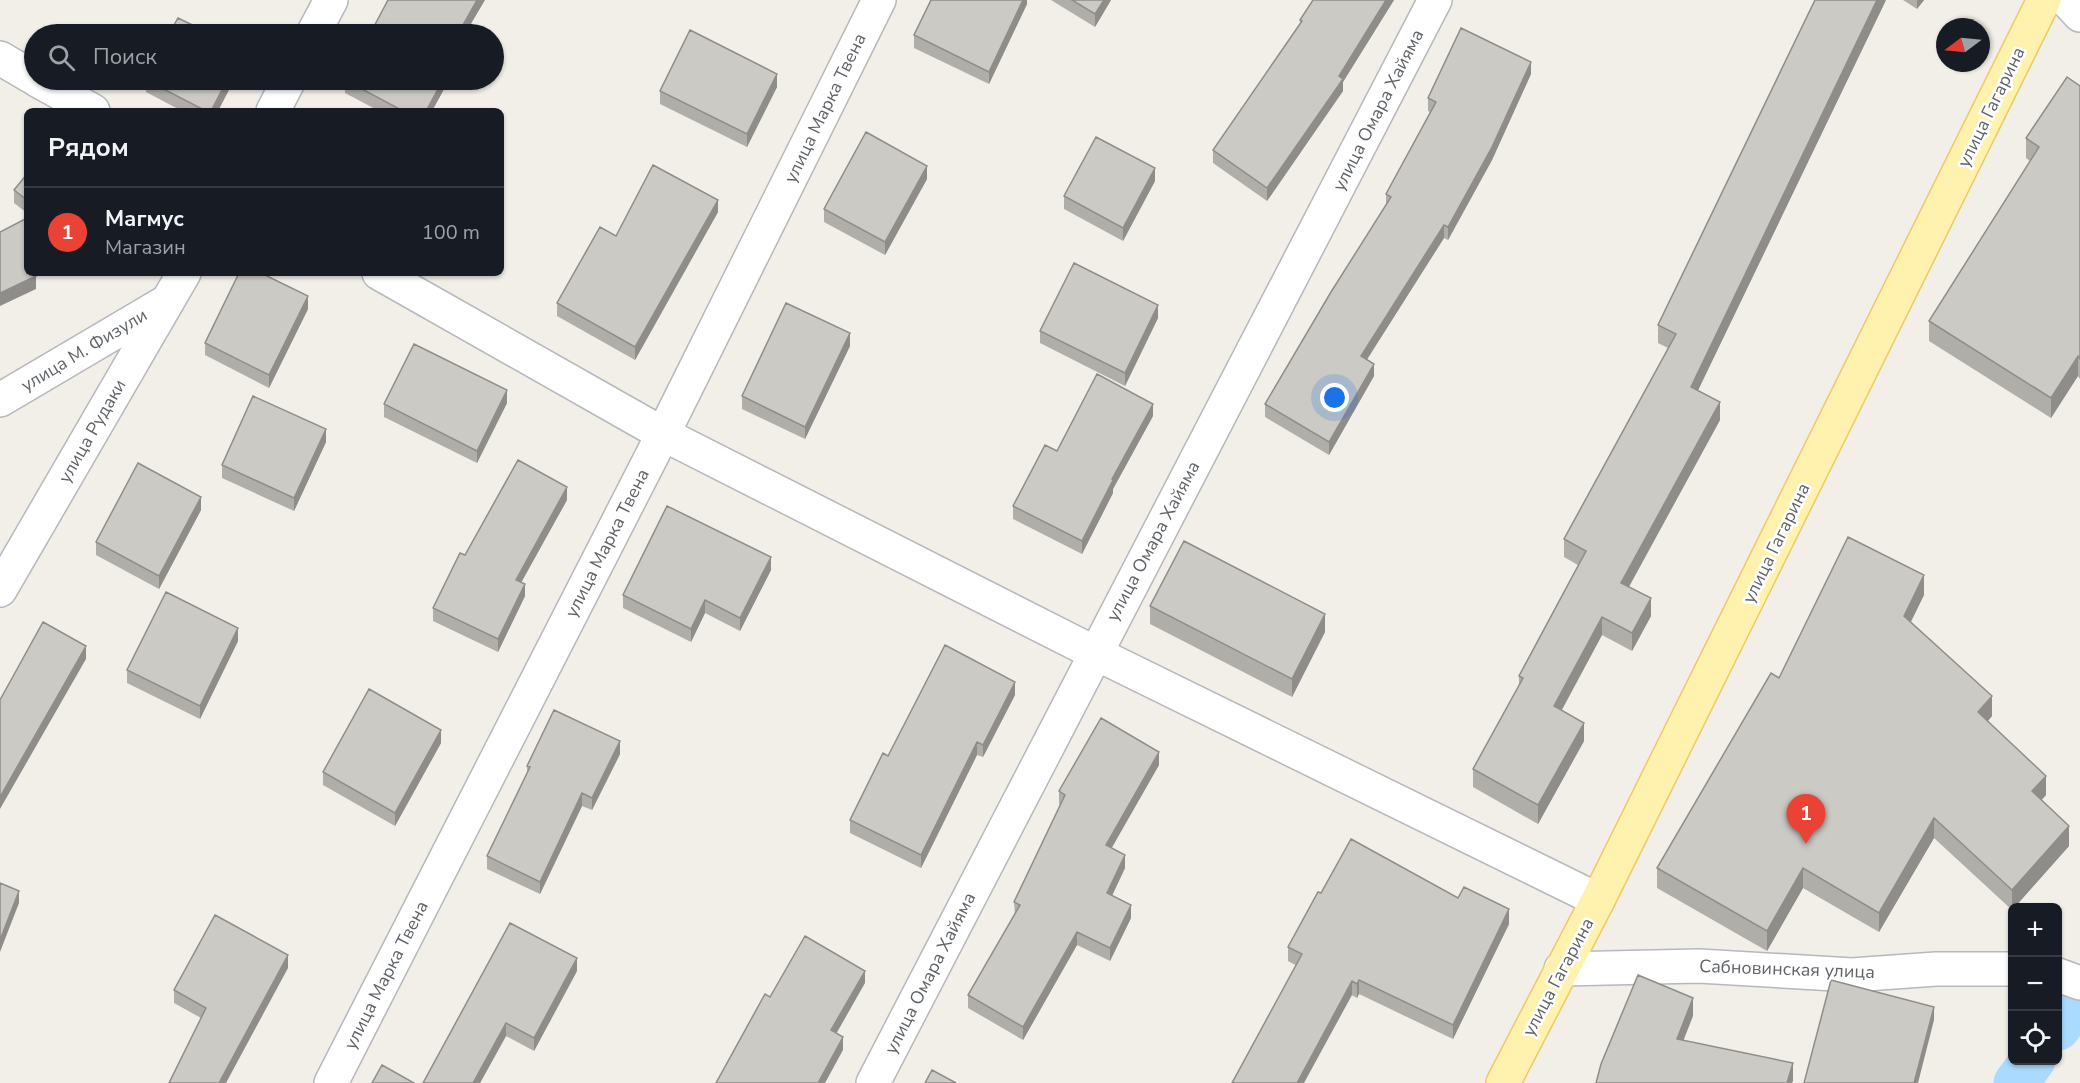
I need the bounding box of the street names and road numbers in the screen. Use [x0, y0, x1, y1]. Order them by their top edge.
street label: улица Омара Хайяма [1327, 25, 1429, 195]
street label: улица Марка Твена [778, 29, 872, 187]
street label: улица Гагарина [1952, 43, 2030, 171]
street label: улица М. Физули [16, 303, 152, 397]
street label: улица Рудаки [53, 375, 131, 487]
street label: улица Омара Хайяма [1101, 457, 1205, 625]
street label: улица Марка Твена [559, 465, 655, 621]
street label: улица Гагарина [1737, 479, 1815, 607]
street label: улица Омара Хайяма [879, 888, 981, 1058]
street label: улица Марка Твена [338, 897, 434, 1053]
street label: улица Гагарина [1517, 914, 1599, 1040]
street label: Сабновинская улица [1699, 954, 1875, 984]

